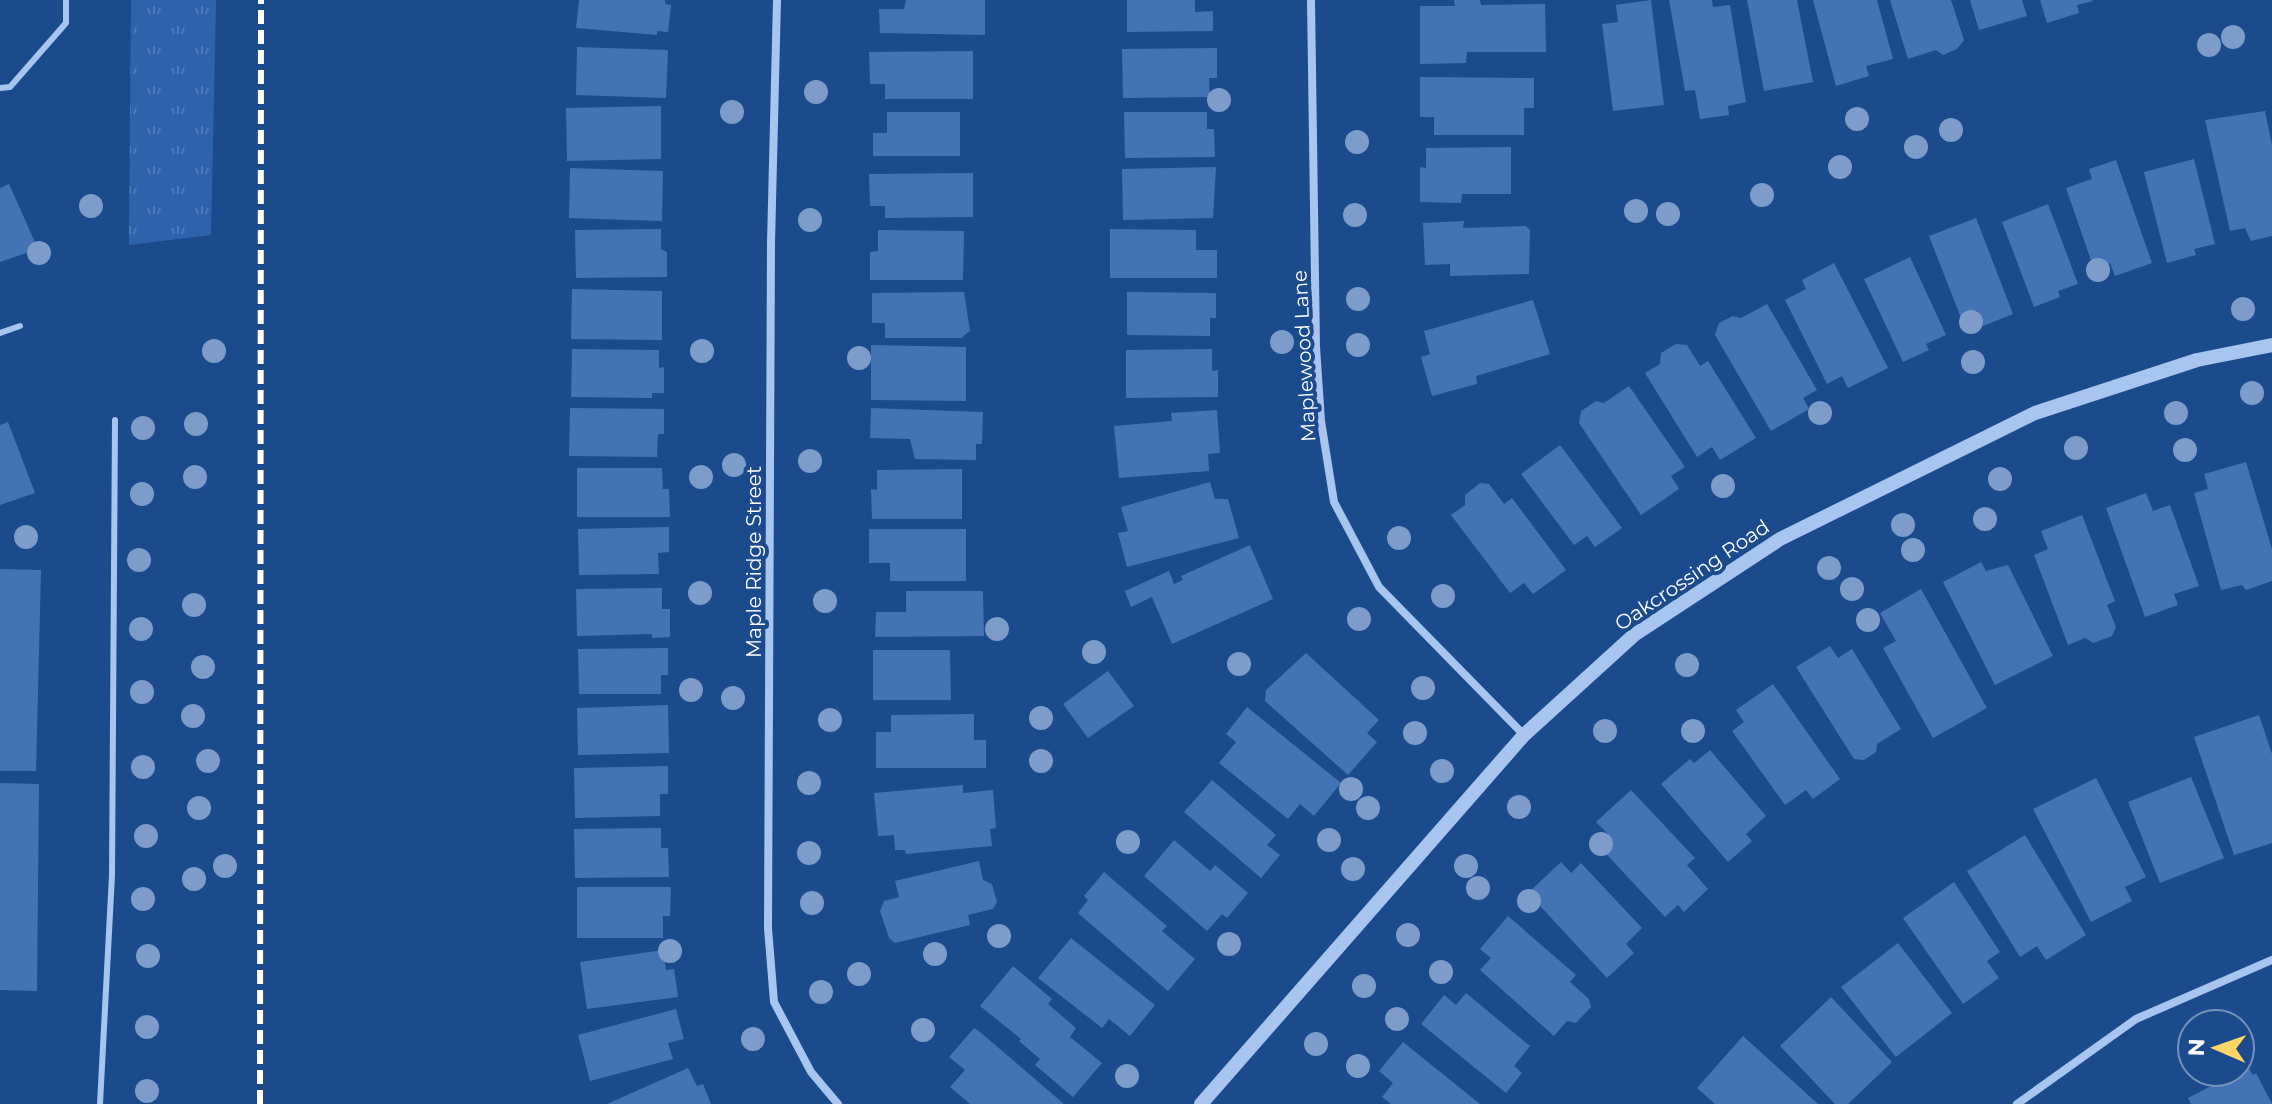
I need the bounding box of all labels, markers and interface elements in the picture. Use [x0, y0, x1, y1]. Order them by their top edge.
street label: Maplewood Lane [1288, 269, 1320, 443]
street label: Maple Ridge Street [742, 466, 766, 658]
street label: Oakcrossing Road [1610, 514, 1774, 636]
north arrow [2176, 1008, 2256, 1088]
text: N [2183, 1038, 2210, 1057]

